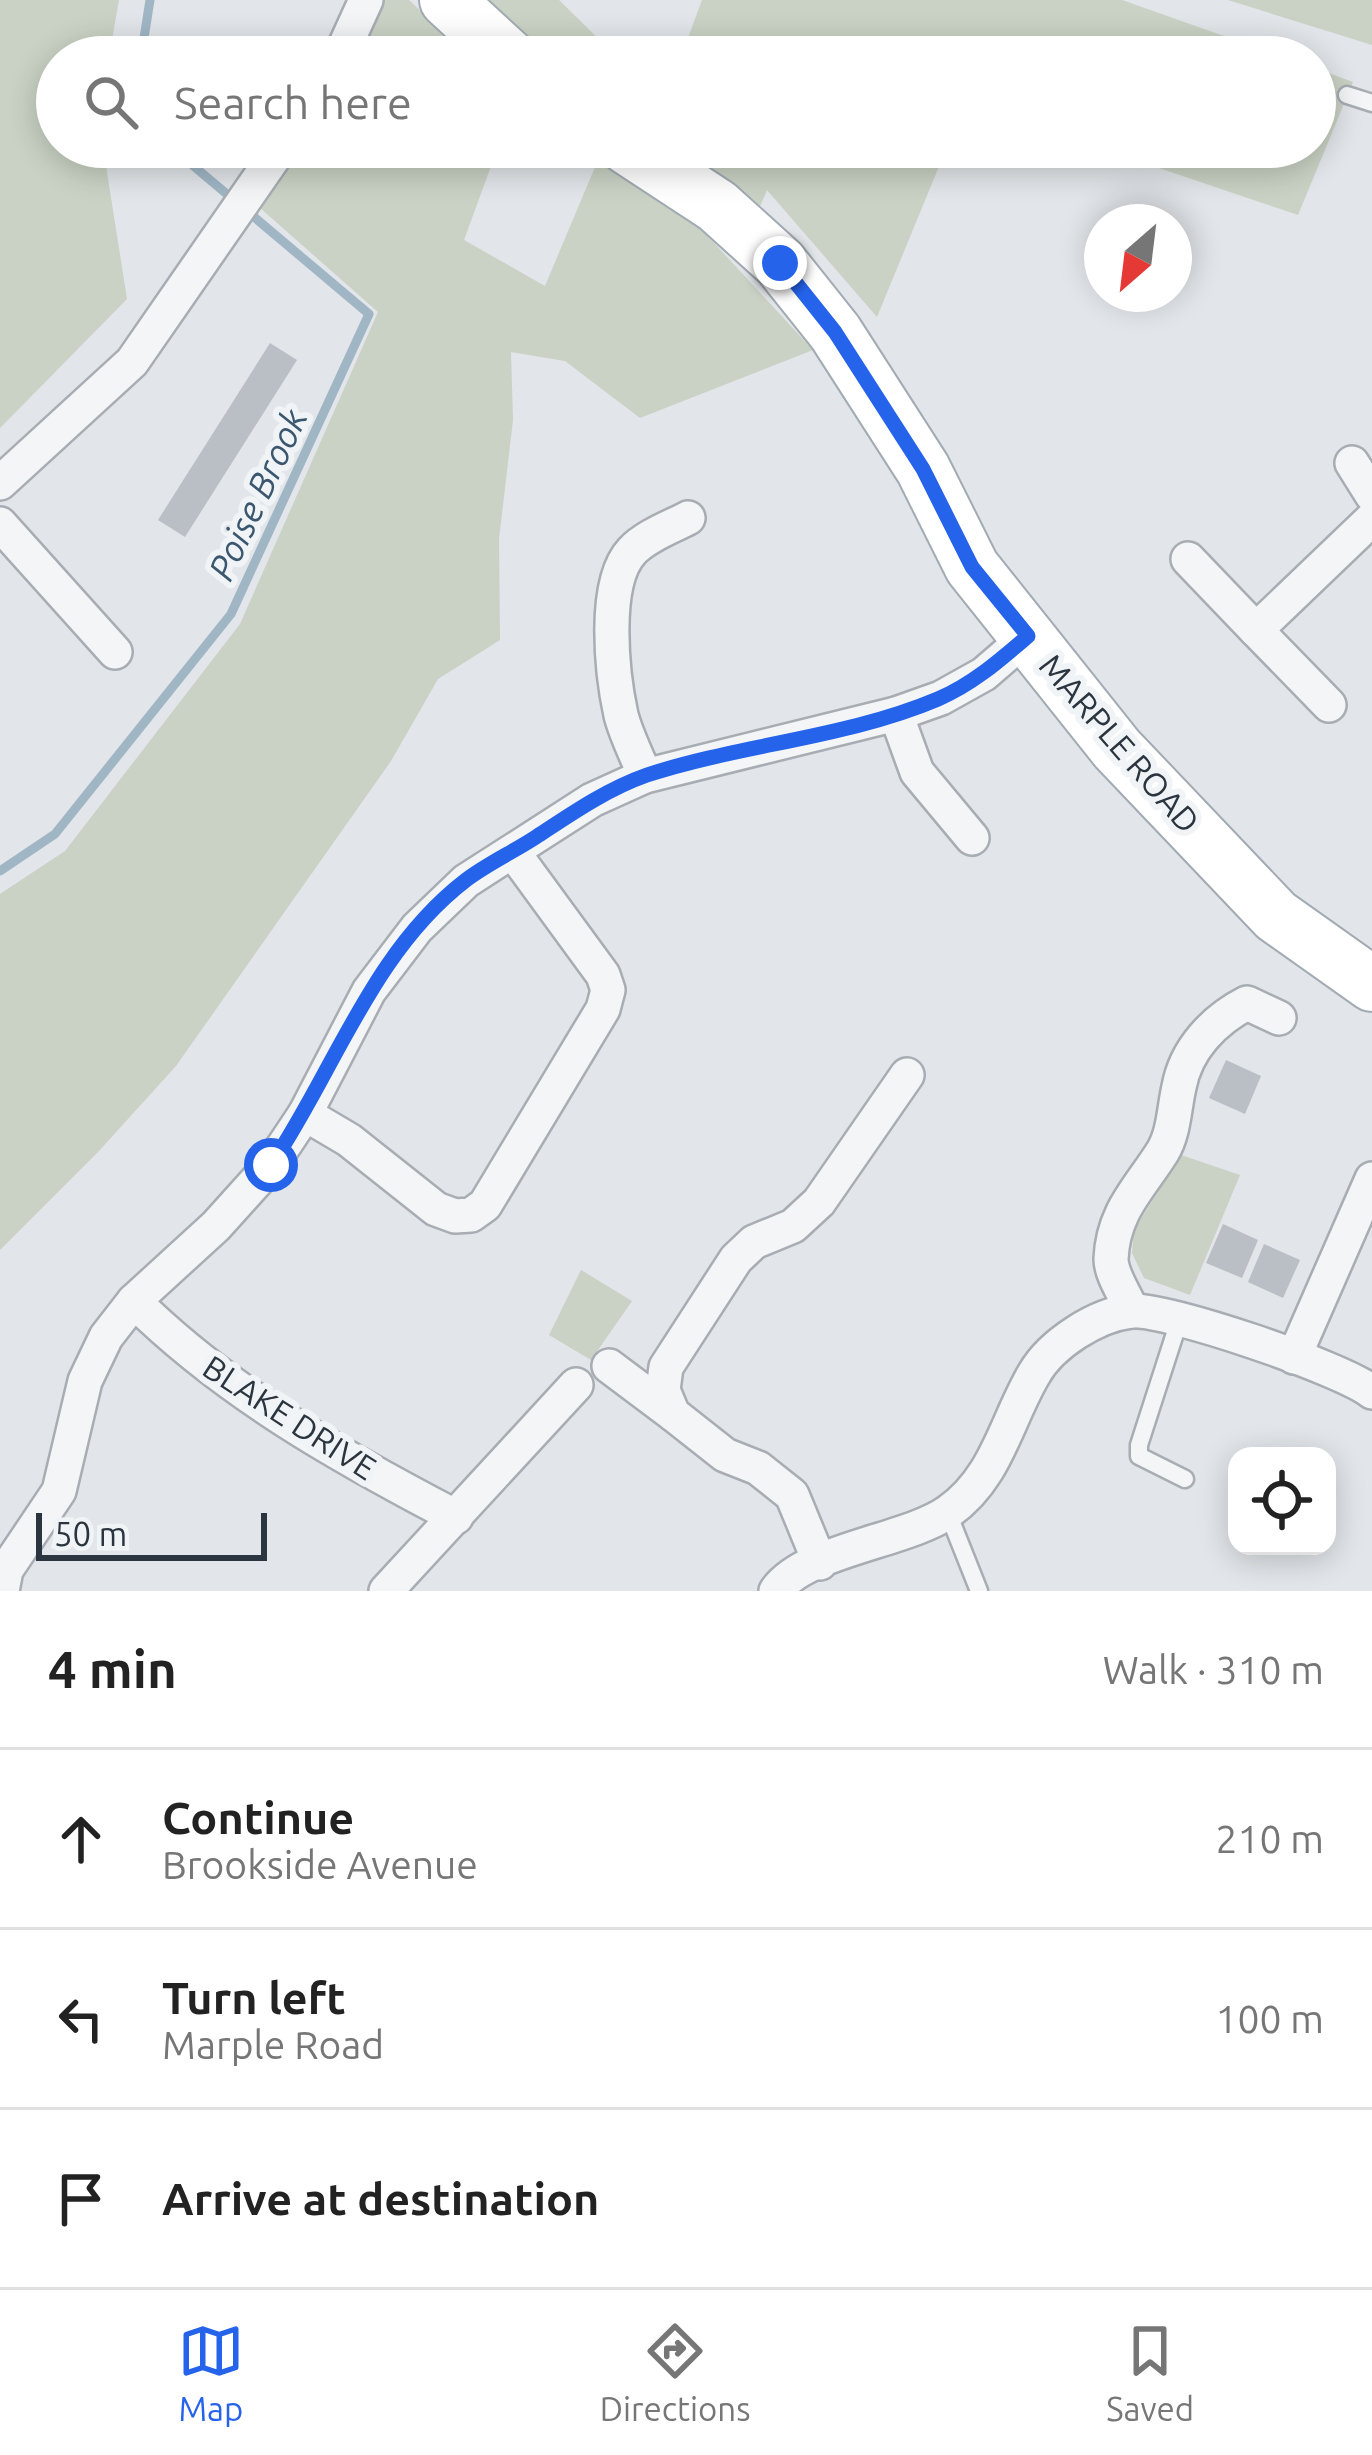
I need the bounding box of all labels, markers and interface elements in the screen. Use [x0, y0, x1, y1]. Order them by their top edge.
search box [36, 36, 1336, 168]
icon: search [78, 69, 144, 135]
text: Search here [174, 77, 412, 128]
north arrow [1084, 204, 1192, 312]
route end [753, 236, 807, 290]
water label: Poise Brook [199, 401, 315, 586]
street label: MARPLE ROAD [1033, 646, 1207, 840]
route start [244, 1138, 298, 1192]
street label: BLAKE DRIVE [197, 1348, 383, 1486]
map controls [1228, 1447, 1336, 1555]
button: locate [1228, 1447, 1336, 1555]
scale bar [36, 1507, 267, 1560]
text: 50 m [54, 1515, 127, 1552]
text: 4 min [48, 1640, 177, 1698]
text: Walk · 310 m [1103, 1648, 1324, 1691]
text: Continue [162, 1792, 354, 1843]
icon: ahead [48, 1806, 114, 1872]
text: 210 m [1215, 1817, 1324, 1860]
text: Brookside Avenue [162, 1843, 478, 1886]
text: Turn left [162, 1972, 346, 2023]
icon: left [48, 1986, 114, 2052]
text: 100 m [1215, 1997, 1324, 2040]
text: Marple Road [162, 2023, 384, 2066]
icon: arrive [48, 2166, 114, 2232]
text: Arrive at destination [162, 2173, 599, 2224]
tab: Map [178, 2318, 244, 2427]
tab: Directions [600, 2318, 750, 2427]
tab: Saved [1106, 2318, 1194, 2427]

